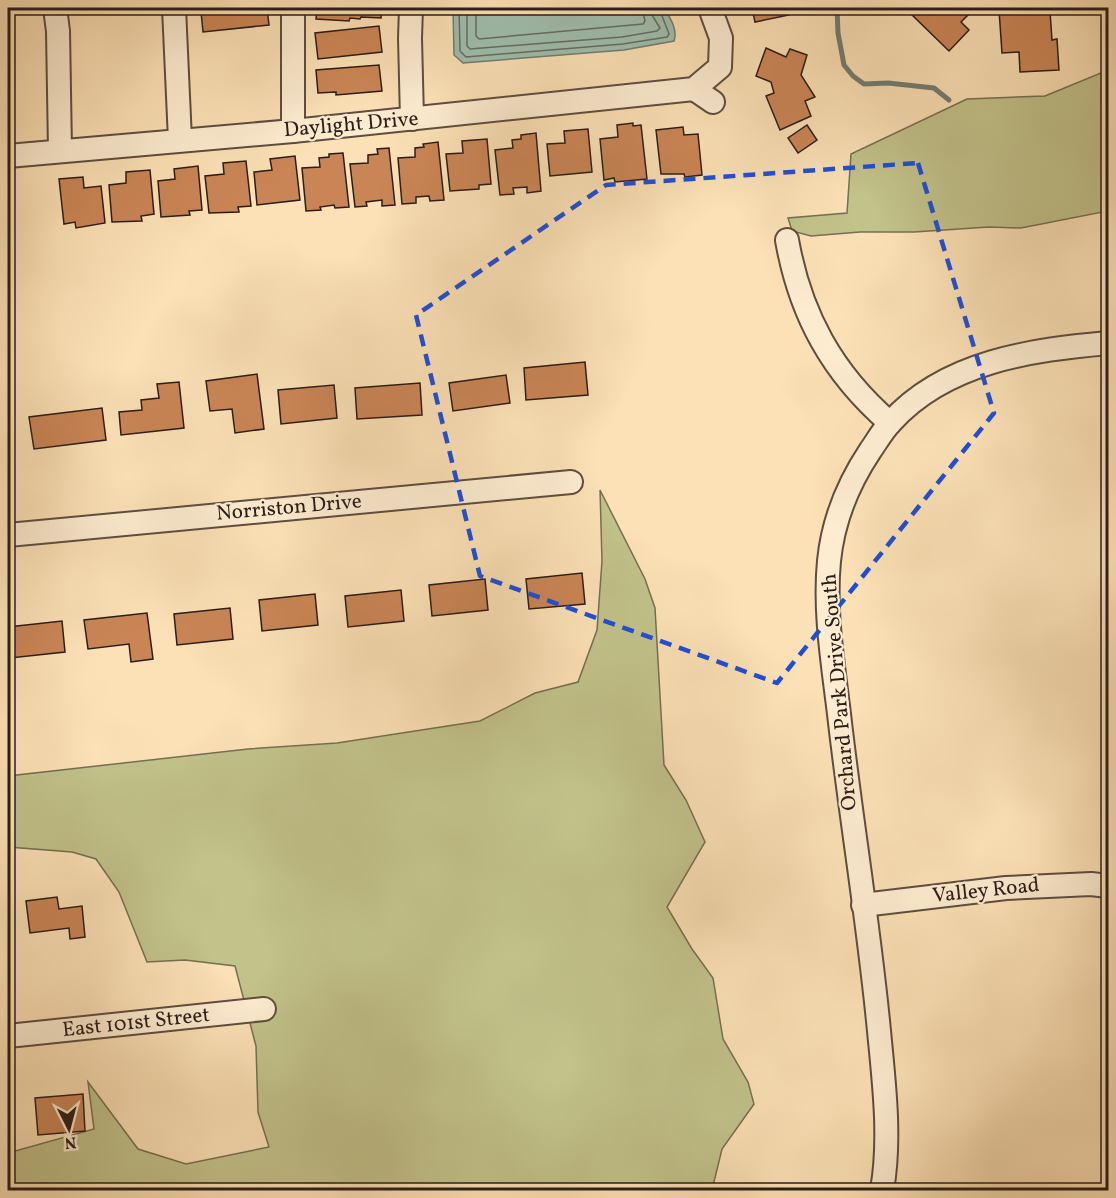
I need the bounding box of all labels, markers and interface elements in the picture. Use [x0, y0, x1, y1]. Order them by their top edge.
street label: Daylight Drive [282, 105, 420, 145]
street label: Norriston Drive [215, 487, 363, 529]
street label: Orchard Park Drive South [815, 572, 865, 812]
street label: Valley Road [931, 871, 1041, 911]
street label: East 101st Street [61, 1001, 211, 1045]
north arrow [39, 1099, 99, 1159]
text: N [63, 1130, 77, 1154]

